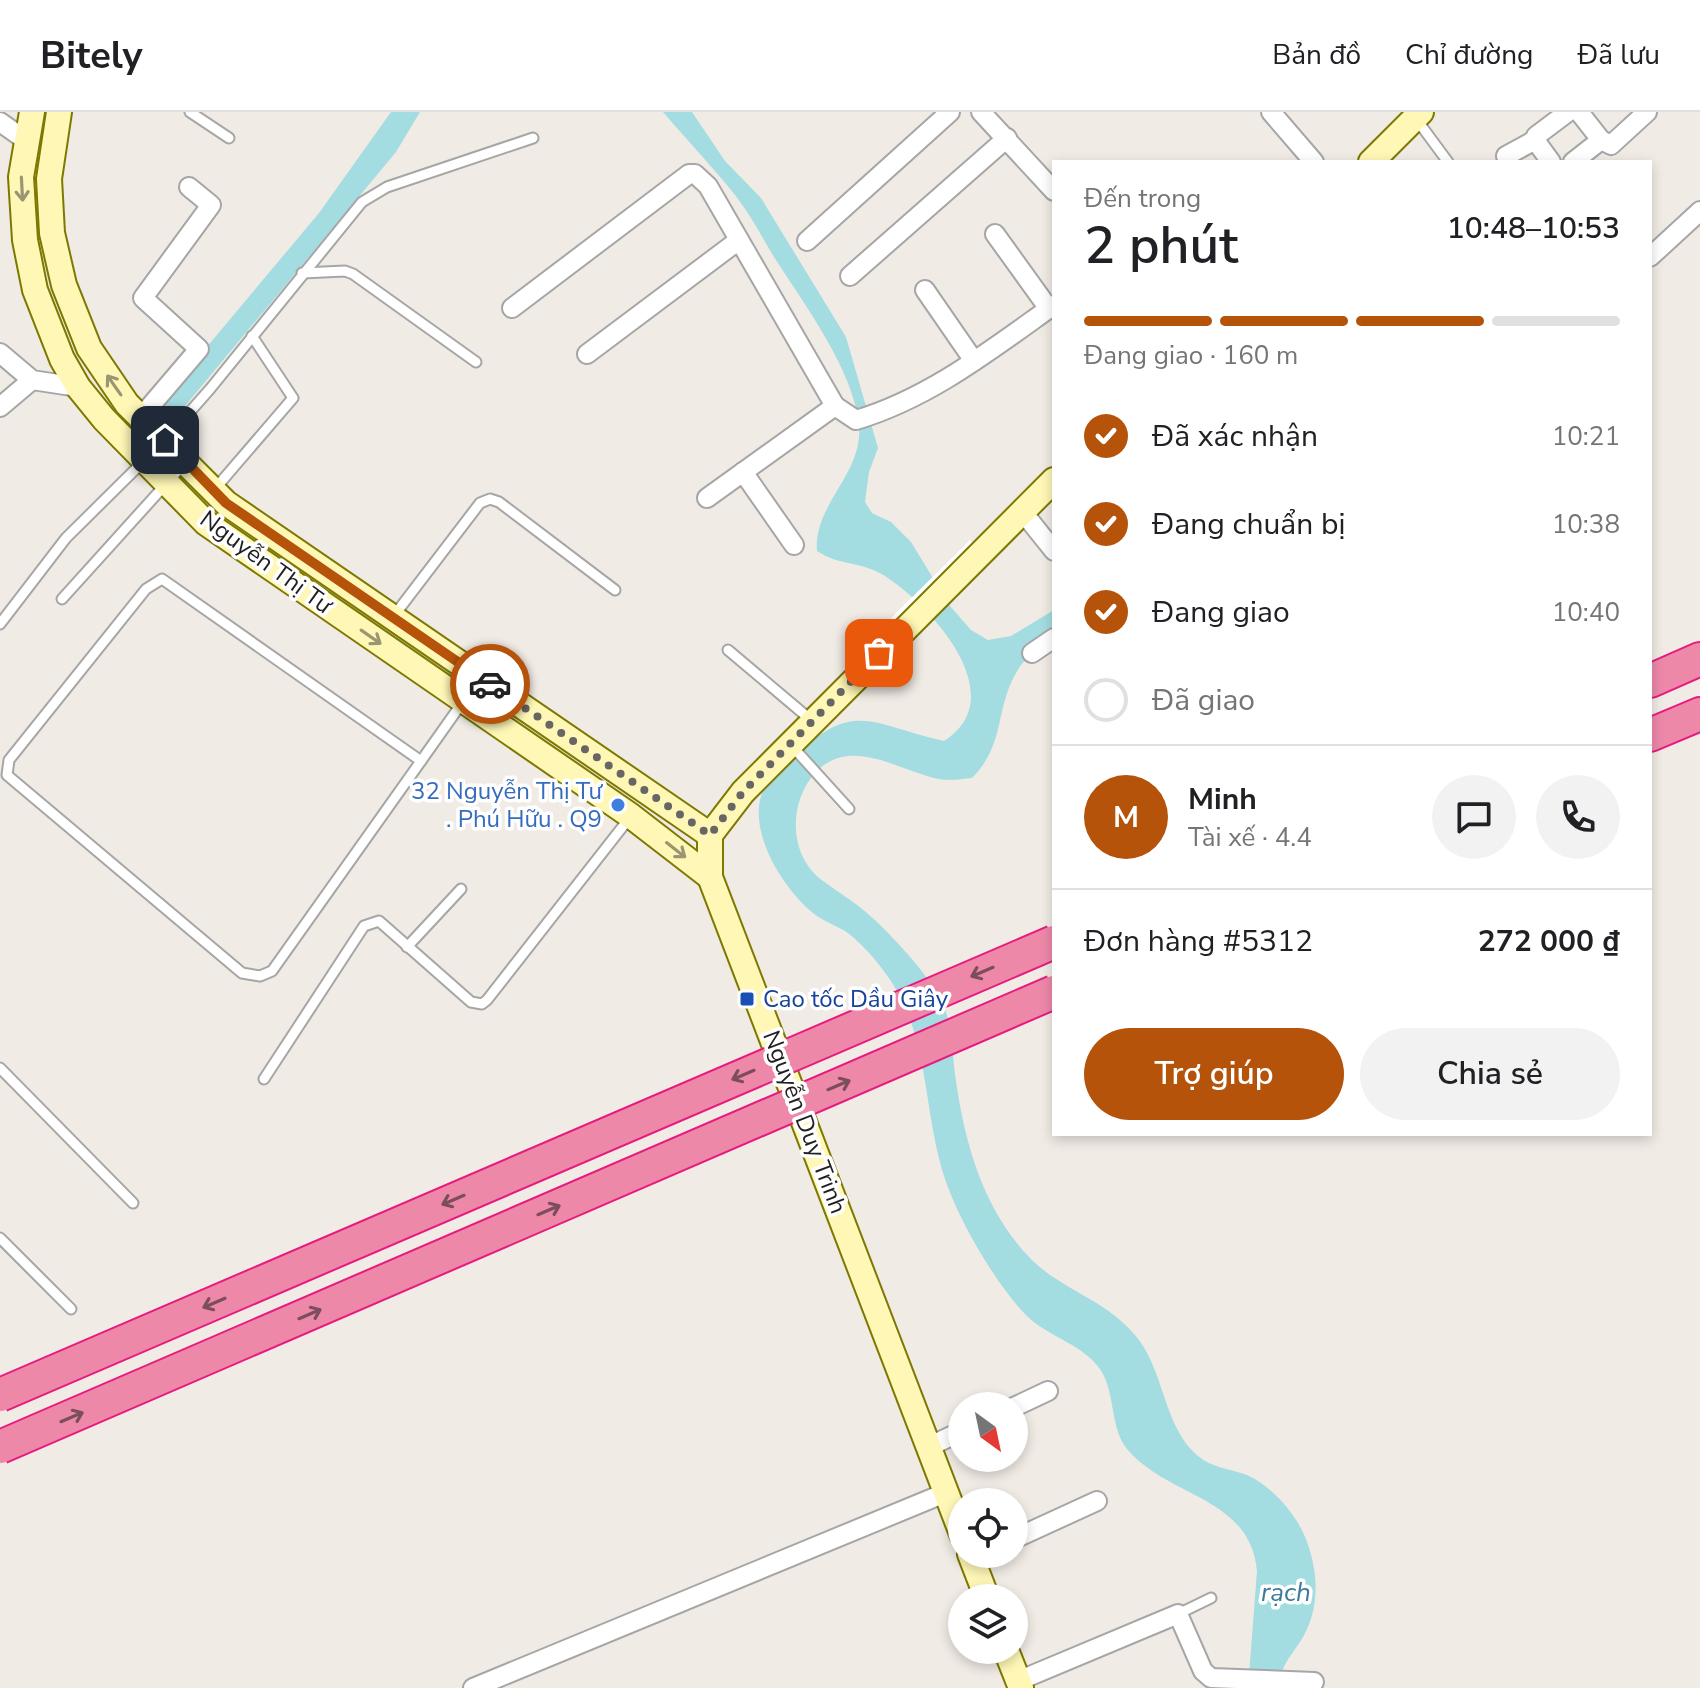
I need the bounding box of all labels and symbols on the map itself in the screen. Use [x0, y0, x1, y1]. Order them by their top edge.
one-way arrow [15, 175, 30, 202]
one-way arrow [106, 374, 122, 396]
pin [131, 406, 199, 474]
street label: Nguyễn Thị Tư [193, 503, 340, 622]
pin [845, 619, 913, 687]
one-way arrow [360, 629, 382, 645]
courier [450, 644, 530, 724]
place label: 32 Nguyễn Thị Tư . Phú Hữu . Q9 [411, 775, 604, 835]
marker: 32 Nguyễn Thị Tư . Phú Hữu . Q9 [609, 796, 627, 814]
one-way arrow [665, 842, 686, 859]
one-way arrow [970, 966, 995, 981]
place label: Cao tốc Dầu Giây [763, 983, 949, 1015]
marker: Cao tốc Dầu Giây [738, 990, 756, 1008]
street label: Nguyễn Duy Trinh [755, 1026, 855, 1218]
one-way arrow [732, 1068, 756, 1083]
one-way arrow [826, 1076, 851, 1091]
one-way arrow [441, 1193, 466, 1208]
one-way arrow [536, 1202, 561, 1217]
one-way arrow [202, 1296, 227, 1311]
one-way arrow [298, 1305, 322, 1320]
north arrow [948, 1392, 1028, 1472]
one-way arrow [59, 1408, 84, 1423]
water label: rạch [1261, 1575, 1311, 1610]

